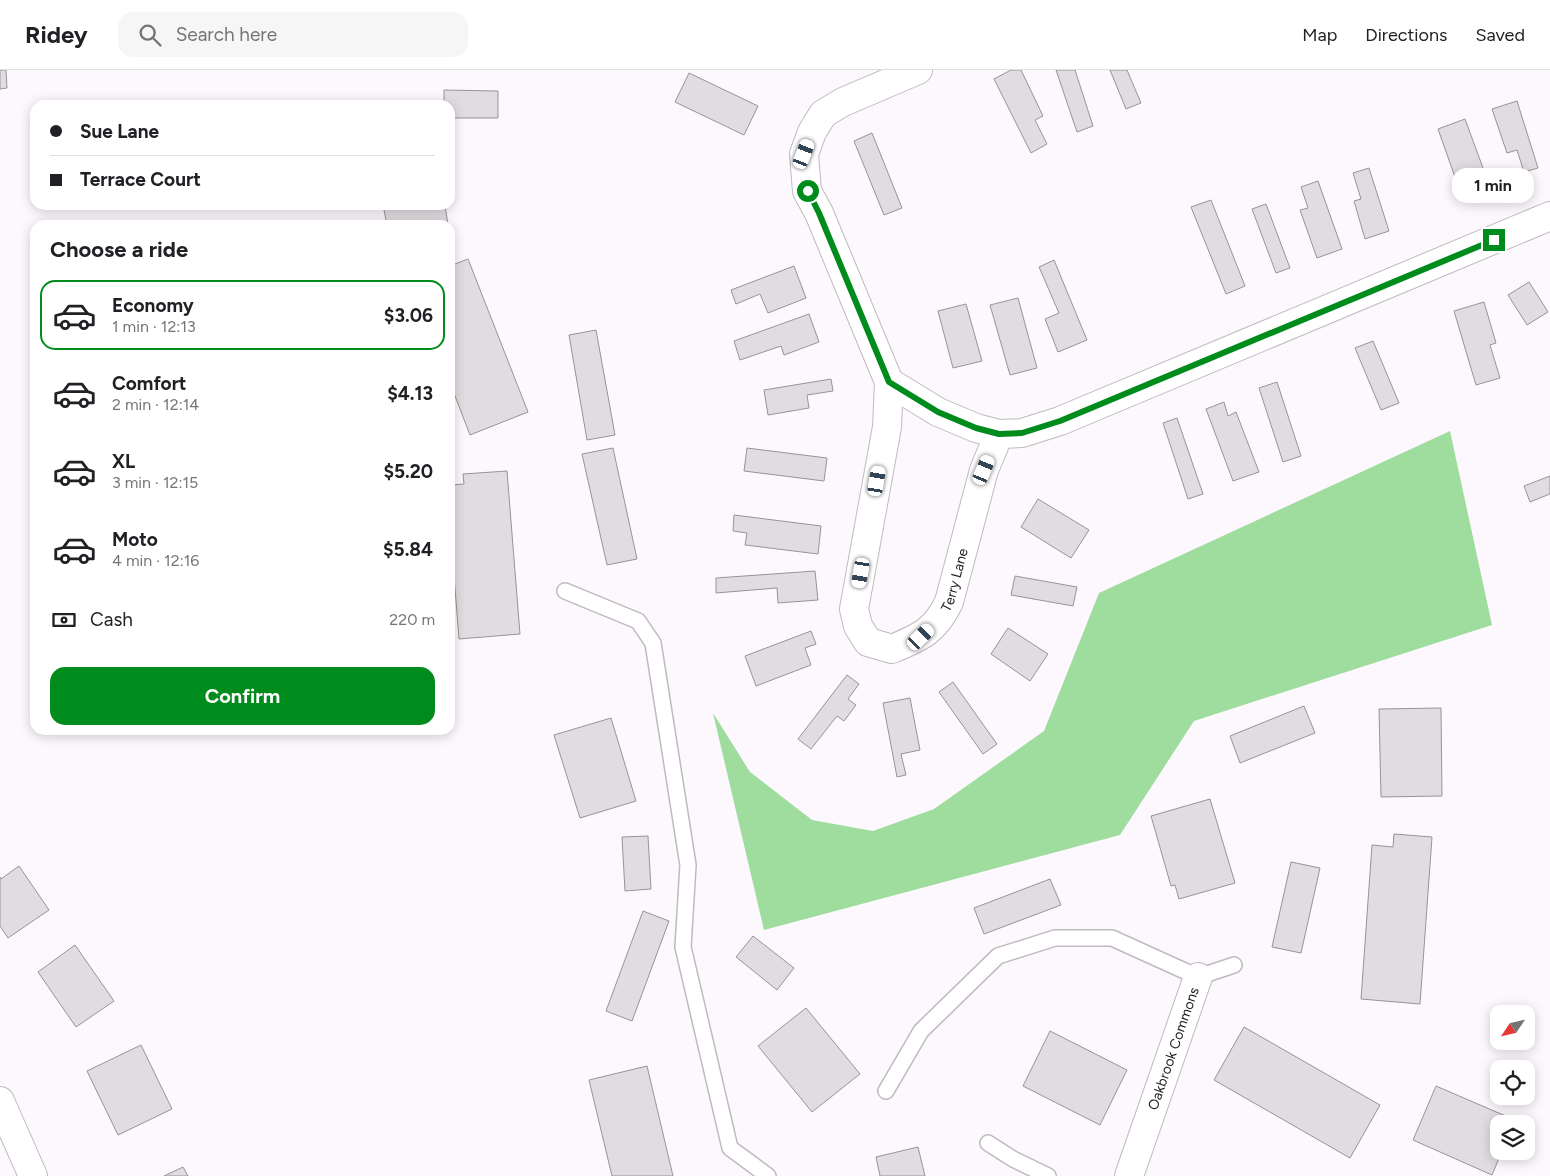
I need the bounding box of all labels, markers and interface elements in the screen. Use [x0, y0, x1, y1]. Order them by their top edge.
search box [118, 12, 468, 57]
text: Ridey [25, 20, 88, 49]
icon: search [136, 21, 164, 49]
text: Search here [176, 23, 277, 46]
text: Map [1302, 24, 1337, 46]
text: Directions [1365, 24, 1447, 46]
text: Saved [1475, 24, 1525, 46]
text: Sue Lane [80, 120, 159, 143]
car [791, 137, 816, 171]
text: Terrace Court [80, 168, 201, 191]
callout: 1 min [1453, 168, 1535, 202]
text: 1 min [1474, 176, 1512, 195]
route start [797, 180, 819, 202]
route end [1483, 229, 1505, 251]
text: Choose a ride [50, 236, 188, 263]
icon: car [52, 293, 97, 338]
text: Economy [112, 294, 194, 317]
text: $3.06 [384, 304, 433, 327]
text: 1 min · 12:13 [112, 317, 196, 336]
icon: car [52, 371, 97, 416]
text: Comfort [112, 372, 187, 395]
text: $4.13 [387, 382, 433, 405]
text: 2 min · 12:14 [112, 395, 199, 414]
icon: car [52, 449, 97, 494]
text: XL [112, 450, 135, 473]
car [971, 453, 996, 487]
text: $5.20 [383, 460, 433, 483]
car [867, 465, 886, 497]
text: 3 min · 12:15 [112, 473, 198, 492]
icon: car [52, 527, 97, 572]
text: Moto [112, 528, 158, 551]
text: $5.84 [383, 538, 433, 561]
street label: Terry Lane [937, 546, 972, 615]
text: 4 min · 12:16 [112, 551, 199, 570]
car [851, 557, 870, 589]
icon: cash [50, 606, 78, 634]
text: Cash [90, 608, 133, 631]
text: 220 m [389, 610, 435, 629]
car [904, 621, 937, 653]
button: Confirm [50, 667, 435, 725]
street label: Oakbrook Commons [1145, 985, 1203, 1112]
north arrow [1490, 1005, 1535, 1050]
map controls [1490, 1005, 1535, 1160]
button: locate [1490, 1060, 1535, 1105]
button: layers [1490, 1115, 1535, 1160]

